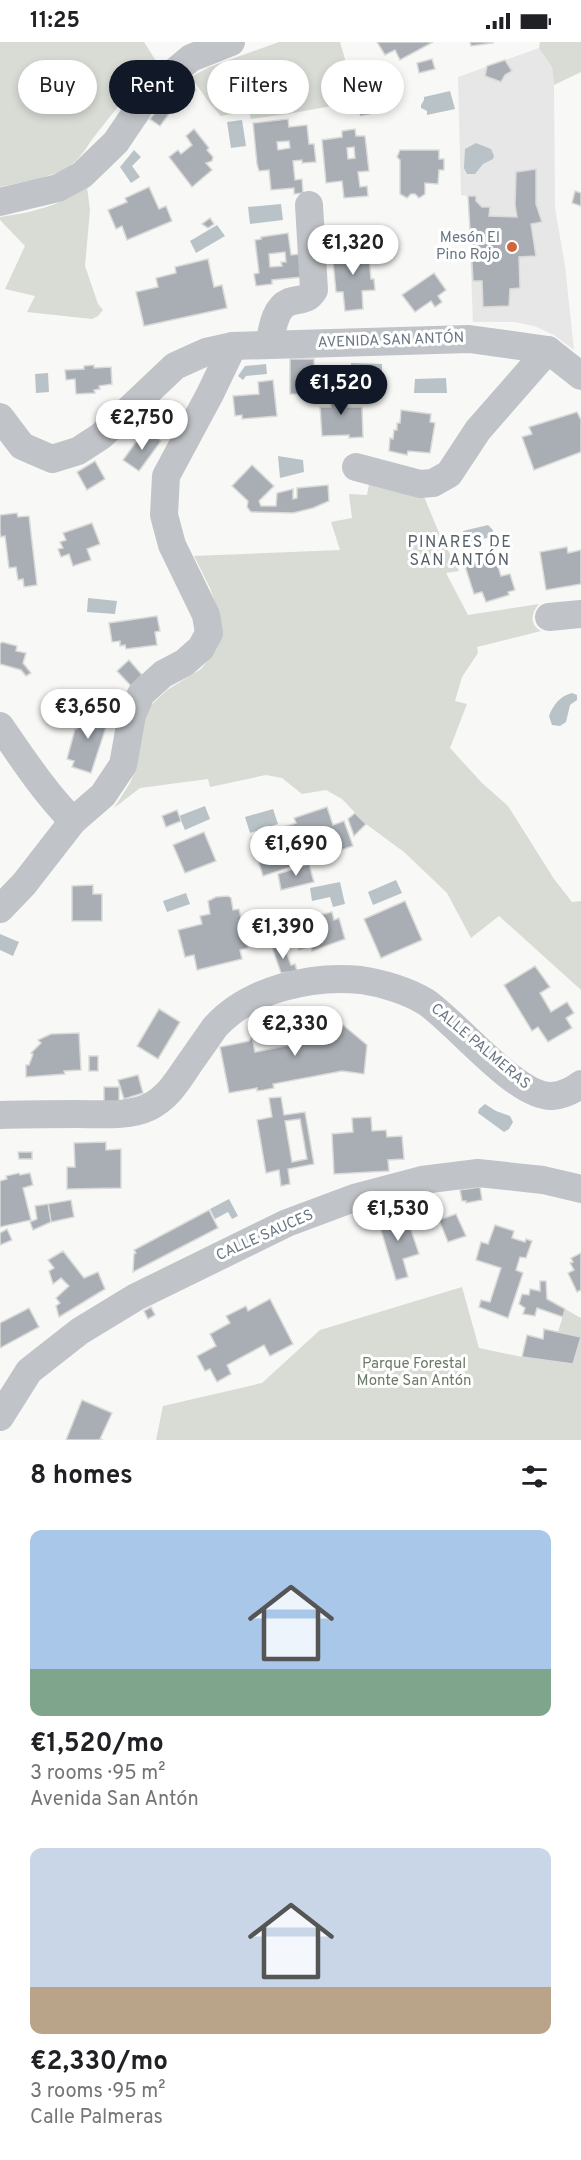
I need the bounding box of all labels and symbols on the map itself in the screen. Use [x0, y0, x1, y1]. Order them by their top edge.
pin: €1,320 [304, 225, 402, 276]
place label: Mesón El Pino Rojo [436, 229, 500, 265]
marker: Mesón El Pino Rojo [505, 240, 519, 254]
street label: AVENIDA SAN ANTÓN [317, 327, 465, 353]
pin: €1,520 [292, 365, 390, 416]
pin: €2,750 [93, 400, 191, 451]
district label: PINARES DE SAN ANTÓN [408, 533, 512, 571]
pin: €3,650 [39, 689, 137, 740]
pin: €1,690 [247, 826, 345, 877]
pin: €1,390 [234, 909, 332, 960]
street label: CALLE PALMERAS [426, 1000, 534, 1094]
pin: €2,330 [246, 1006, 344, 1057]
pin: €1,530 [349, 1191, 447, 1242]
street label: CALLE SAUCES [213, 1206, 317, 1266]
park label: Parque Forestal Monte San Antón [357, 1355, 471, 1391]

